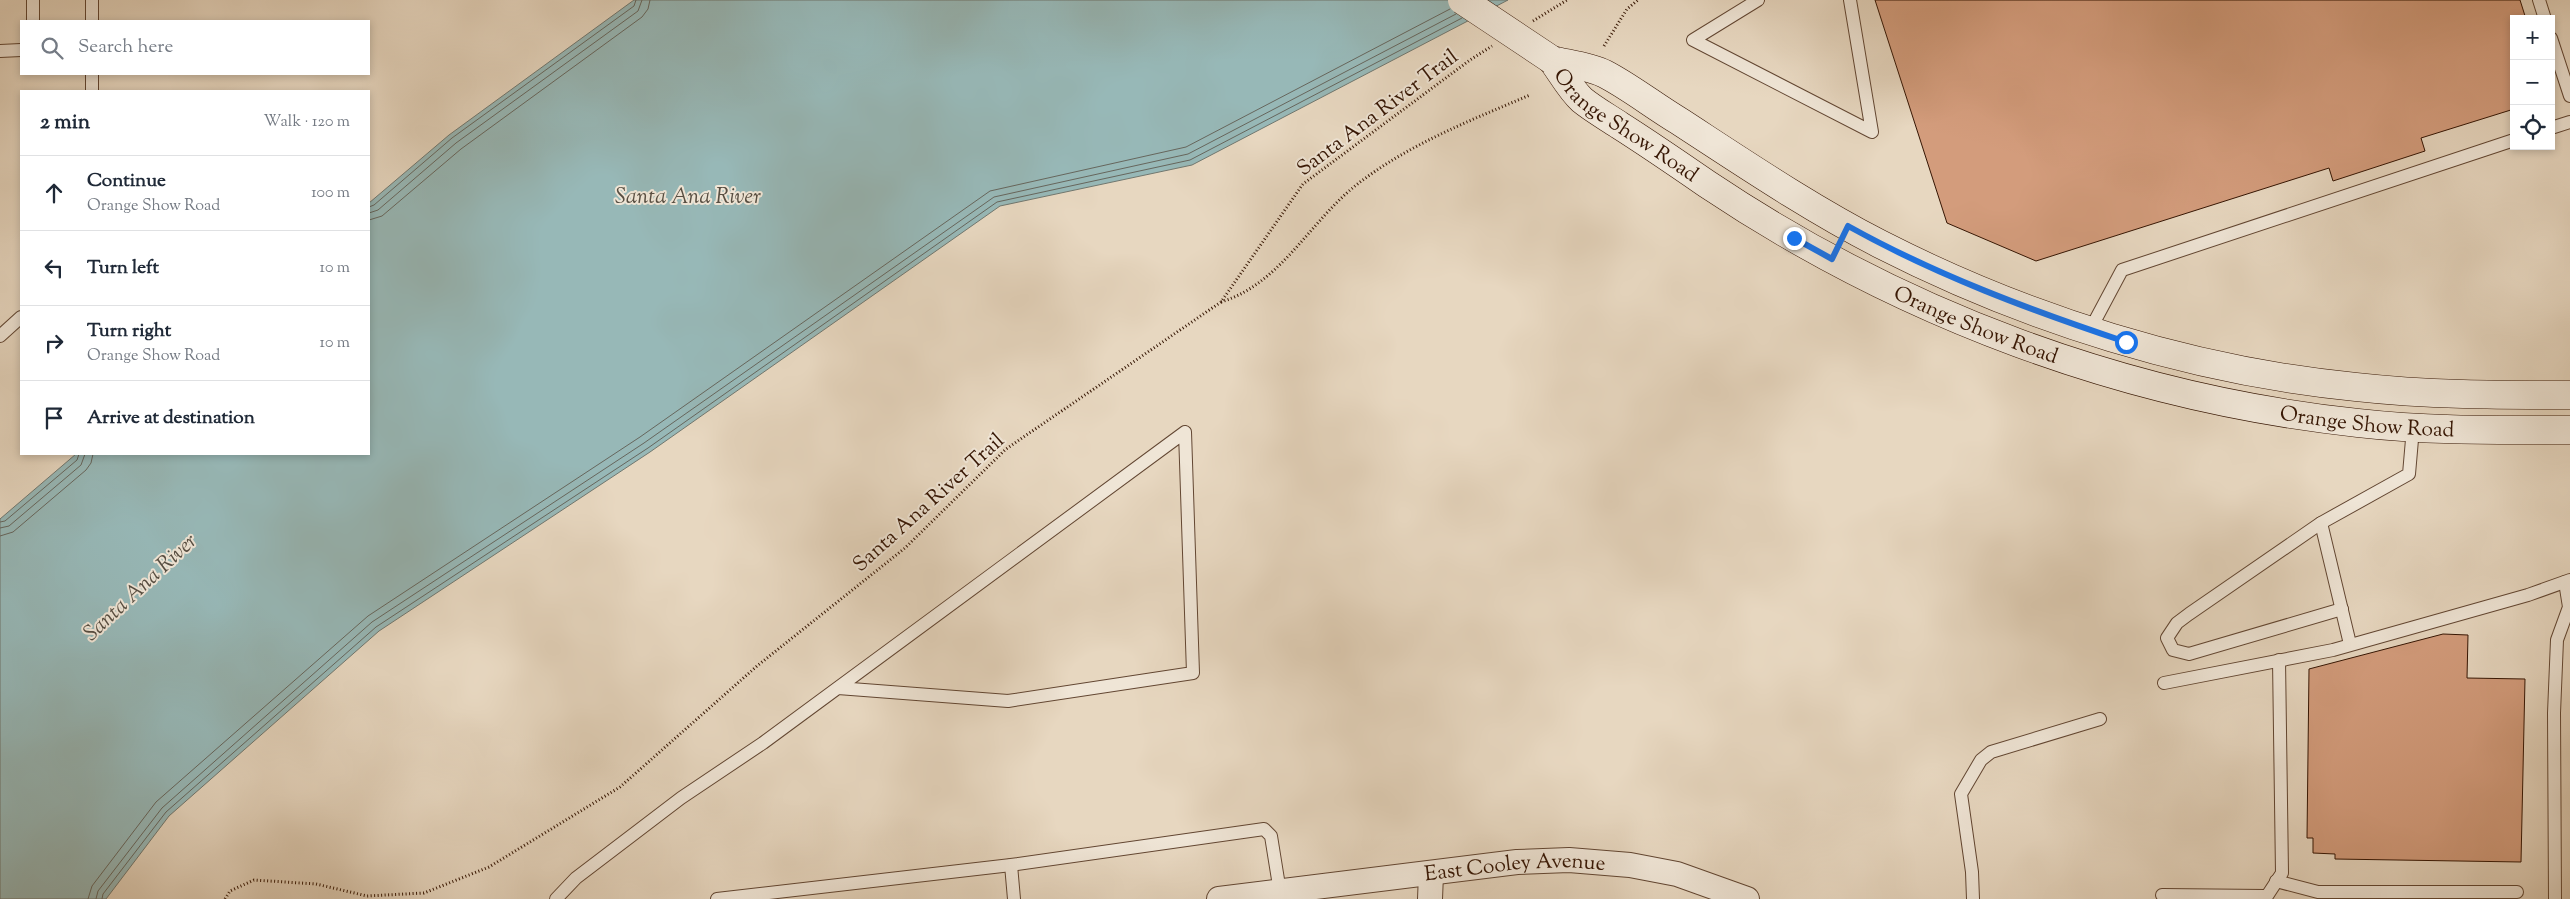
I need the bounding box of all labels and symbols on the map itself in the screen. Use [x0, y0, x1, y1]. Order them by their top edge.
street label: Santa Ana River Trail [1291, 43, 1465, 184]
street label: Orange Show Road [1545, 63, 1704, 191]
water label: Santa Ana River [615, 182, 761, 214]
route end [1783, 227, 1806, 250]
street label: Orange Show Road [1888, 279, 2062, 373]
route start [2115, 331, 2138, 354]
street label: Orange Show Road [2278, 400, 2455, 446]
street label: Santa Ana River Trail [847, 427, 1012, 580]
water label: Santa Ana River [77, 527, 205, 650]
street label: East Cooley Avenue [1423, 847, 1607, 890]

